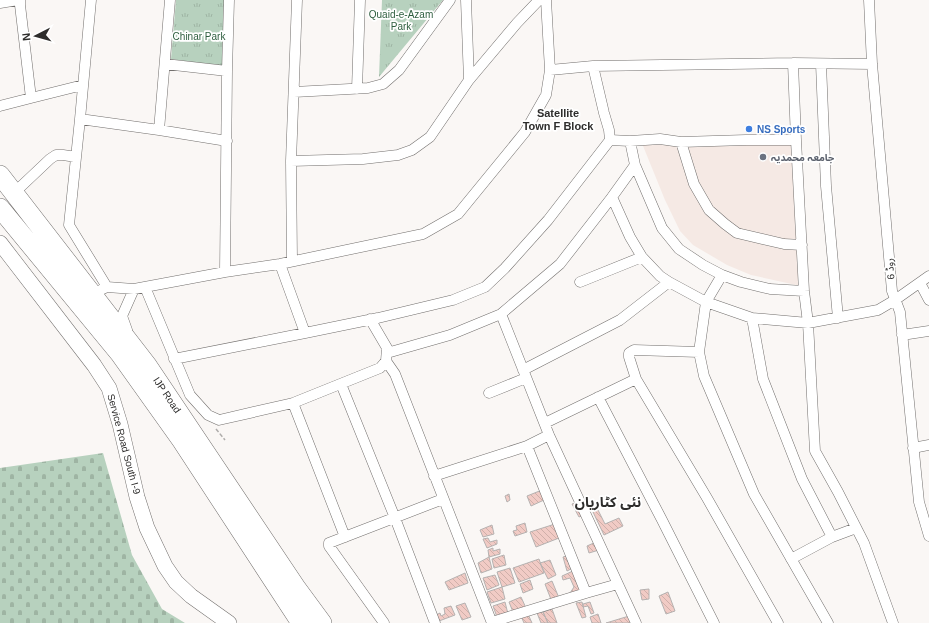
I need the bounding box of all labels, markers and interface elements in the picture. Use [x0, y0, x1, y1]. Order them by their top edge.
park label: Quaid-e-Azam Park [369, 9, 433, 32]
north arrow [16, 16, 56, 56]
park label: Chinar Park [173, 31, 226, 42]
text: N [20, 32, 32, 42]
district label: Satellite Town F Block [523, 107, 594, 132]
marker: NS Sports [744, 124, 754, 134]
place label: NS Sports [757, 124, 806, 135]
marker: جامعہ محمدیہ [758, 152, 768, 162]
place label: جامعہ محمدیہ [771, 152, 835, 164]
street label: روڈ 6 [884, 258, 897, 280]
street label: IJP Road [151, 375, 183, 415]
street label: Service Road South I-9 [105, 393, 143, 496]
district label: نئی کٹاریان [575, 494, 641, 511]

